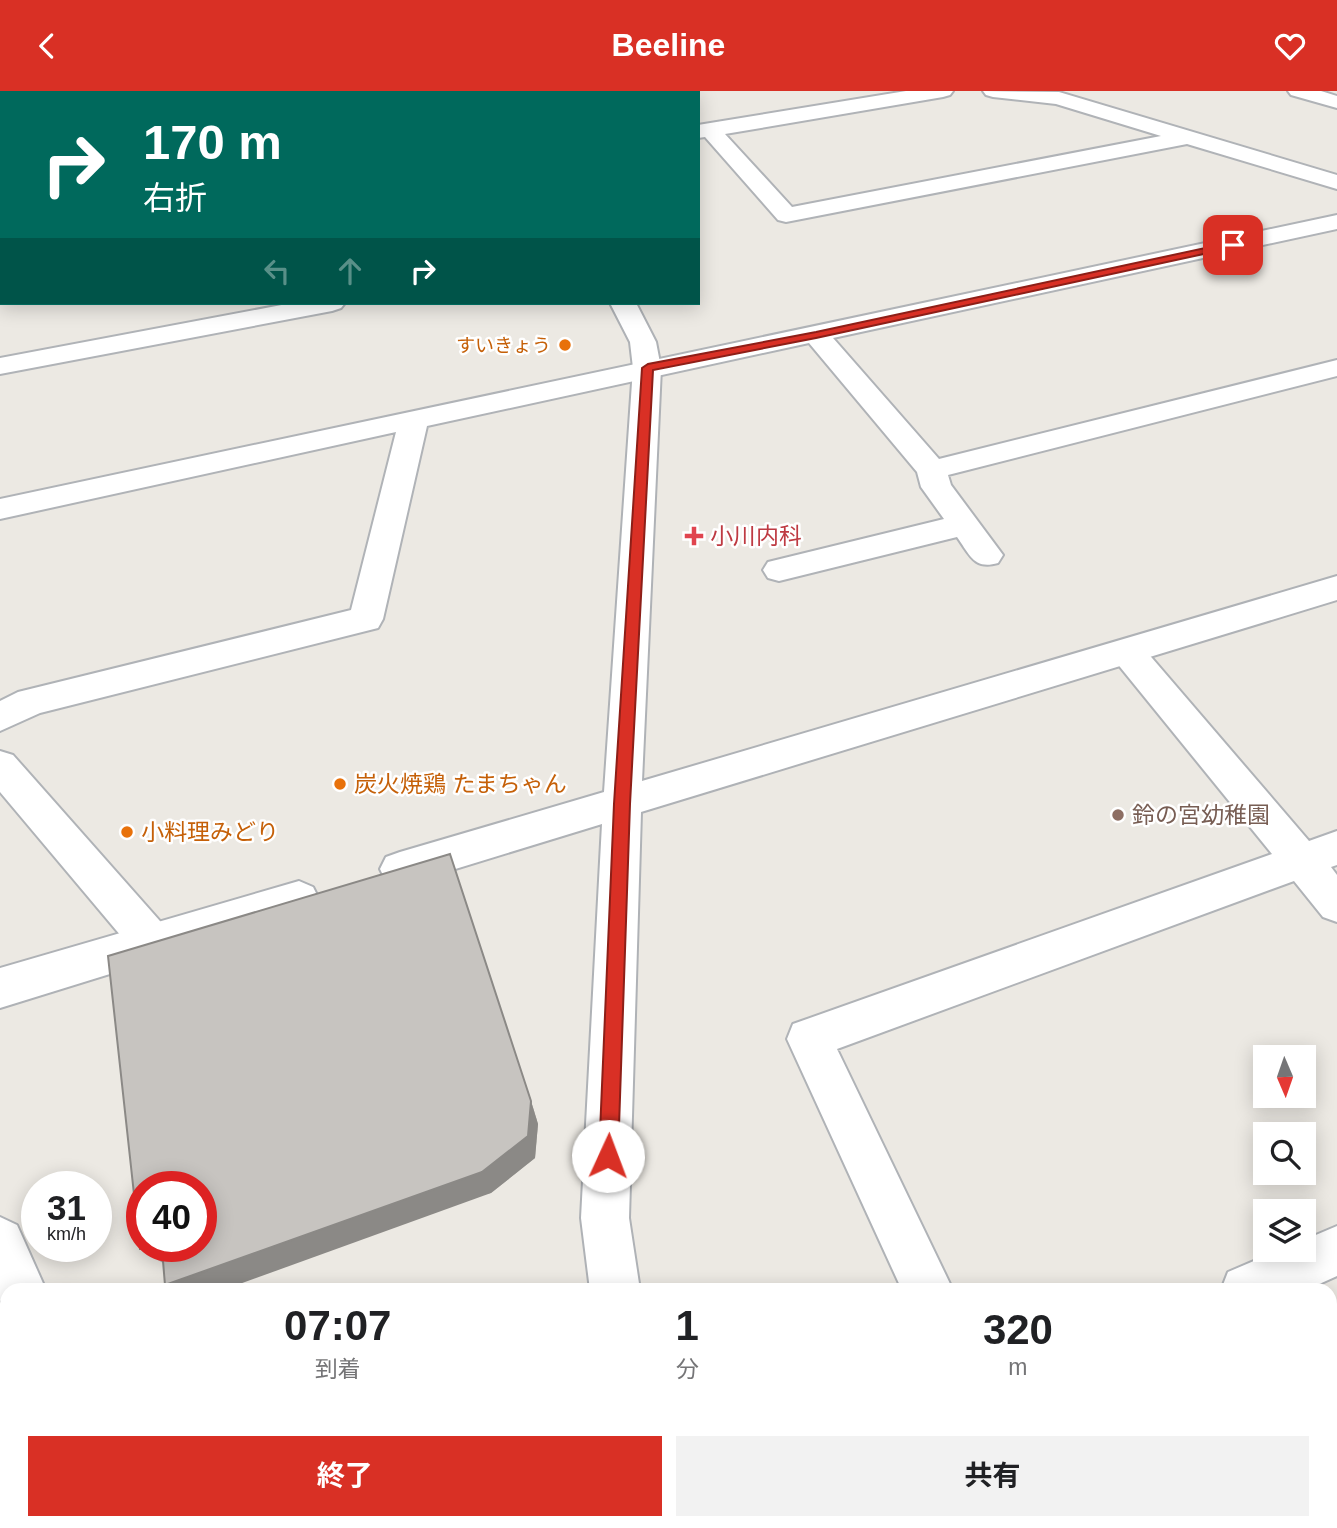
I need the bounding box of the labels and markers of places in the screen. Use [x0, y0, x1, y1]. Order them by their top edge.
pin [1203, 215, 1263, 275]
place label: すいきょう [456, 335, 551, 356]
marker: すいきょう [557, 337, 573, 353]
place label: 小川内科 [710, 523, 802, 549]
marker: 小川内科 [684, 526, 704, 546]
place label: 炭火焼鶏 たまちゃん [354, 771, 567, 797]
marker: 炭火焼鶏 たまちゃん [332, 776, 348, 792]
place label: 鈴の宮幼稚園 [1132, 802, 1270, 828]
marker: 鈴の宮幼稚園 [1110, 807, 1126, 823]
place label: 小料理みどり [141, 819, 279, 845]
marker: 小料理みどり [119, 824, 135, 840]

